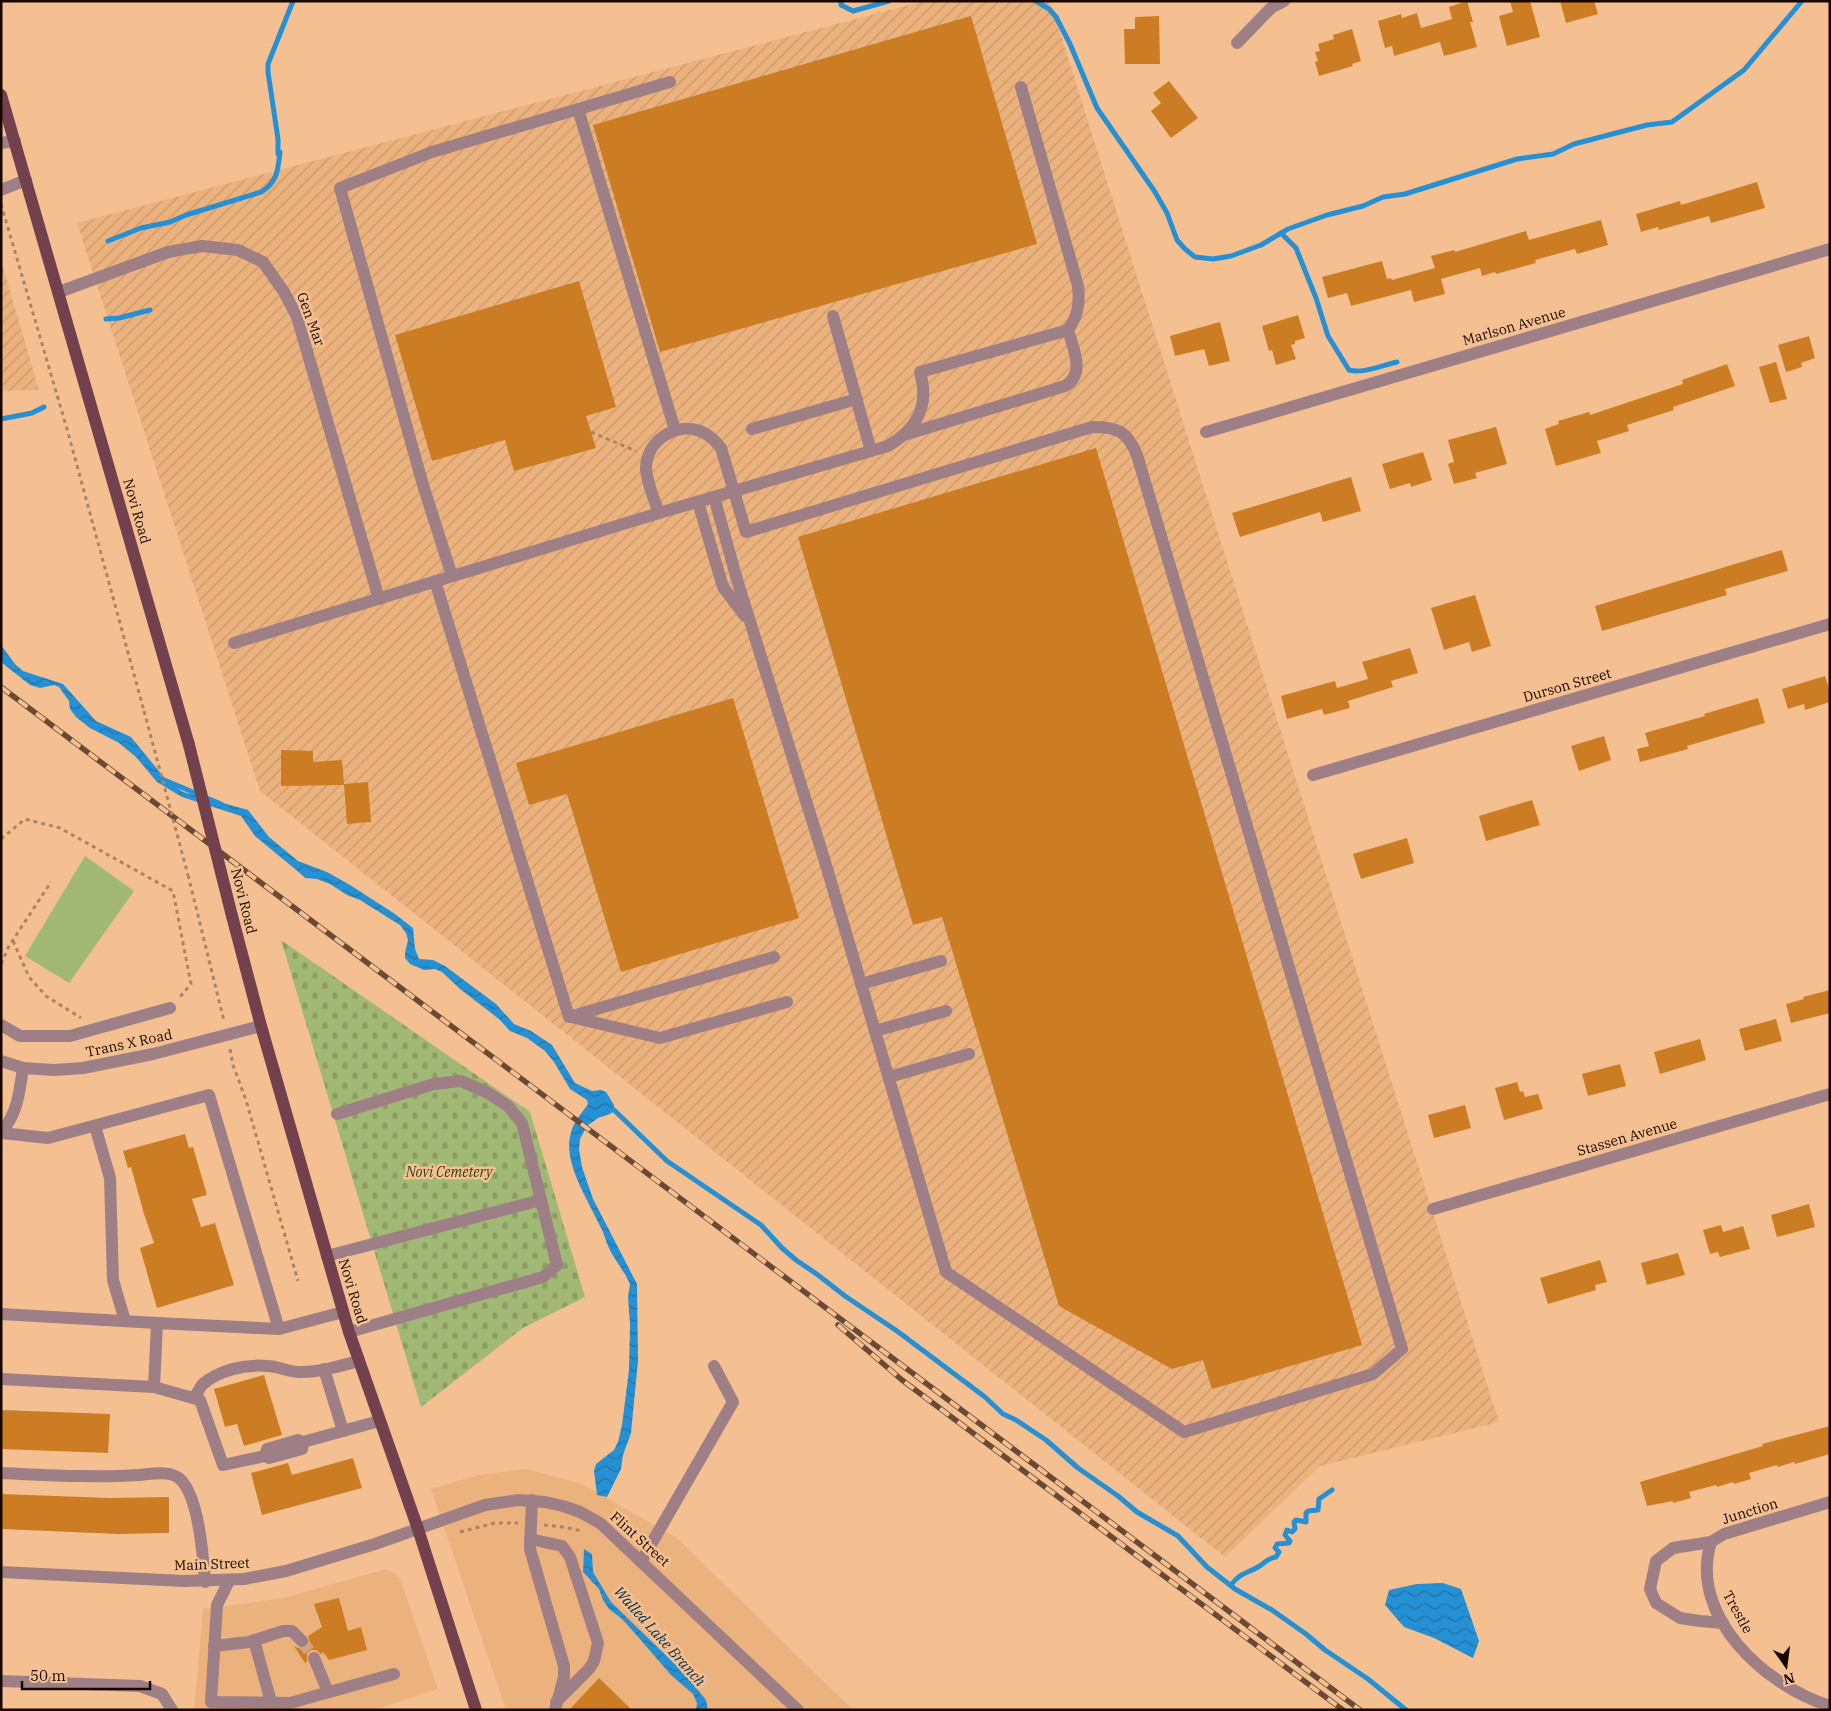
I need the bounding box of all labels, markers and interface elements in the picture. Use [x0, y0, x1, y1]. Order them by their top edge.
street label: Gen Mar [293, 290, 329, 349]
street label: Marlson Avenue [1460, 303, 1568, 349]
street label: Novi Road [119, 476, 155, 546]
street label: Durson Street [1521, 664, 1613, 706]
street label: Novi Road [227, 866, 261, 936]
street label: Trans X Road [84, 1025, 174, 1061]
street label: Stassen Avenue [1575, 1114, 1679, 1160]
park label: Novi Cemetery [405, 1163, 494, 1181]
street label: Novi Road [335, 1256, 372, 1326]
street label: Junction [1720, 1494, 1780, 1528]
street label: Flint Street [607, 1508, 673, 1570]
street label: Main Street [174, 1554, 250, 1574]
water label: Walled Lake Branch [610, 1582, 710, 1691]
street label: Trestle [1719, 1588, 1757, 1636]
north arrow [1761, 1641, 1811, 1691]
scale bar [22, 1658, 150, 1690]
text: 50 m [30, 1666, 66, 1685]
text: N [1782, 1669, 1797, 1689]

